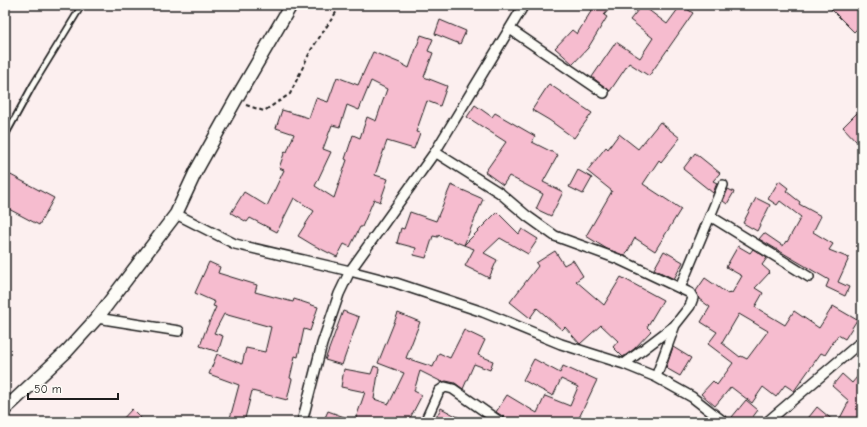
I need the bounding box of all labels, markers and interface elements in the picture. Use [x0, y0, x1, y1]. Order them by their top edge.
scale bar [28, 375, 118, 401]
text: 50 m [34, 382, 62, 396]

